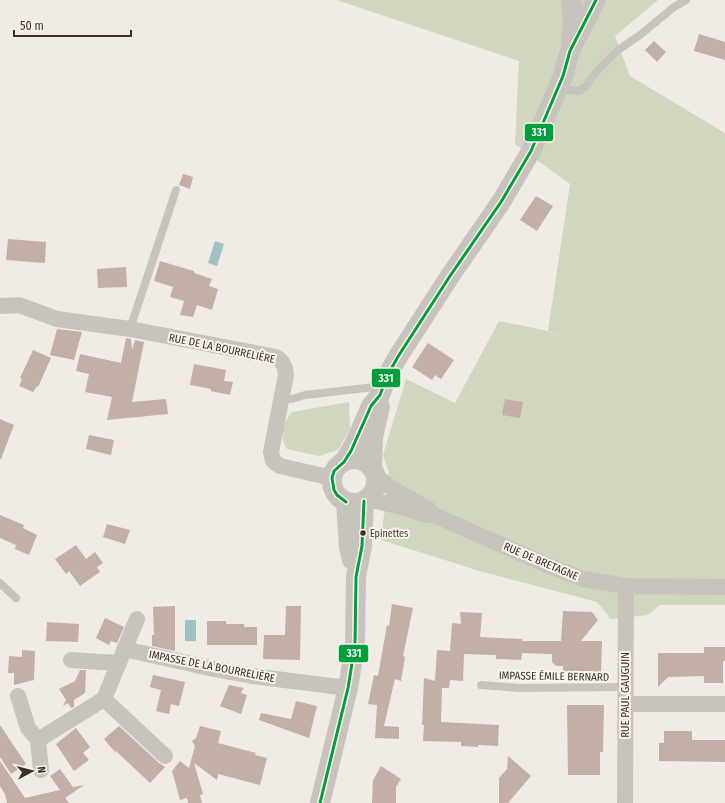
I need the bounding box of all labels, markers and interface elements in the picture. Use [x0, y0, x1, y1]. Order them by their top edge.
scale bar [14, 12, 131, 38]
text: 50 m [20, 19, 44, 33]
line badge: 331 [524, 123, 554, 142]
text: 331 [531, 126, 546, 139]
street label: RUE DE LA BOURRELIÈRE [168, 330, 276, 366]
line badge: 331 [371, 368, 401, 388]
text: 331 [378, 372, 393, 385]
marker: Epinettes [358, 528, 368, 538]
place label: Epinettes [370, 528, 408, 540]
street label: RUE DE BRETAGNE [502, 540, 580, 583]
line badge: 331 [338, 644, 369, 663]
street label: IMPASSE DE LA BOURRELIÈRE [148, 647, 276, 685]
text: 331 [346, 647, 361, 660]
street label: RUE PAUL GAUGUIN [619, 652, 632, 738]
street label: IMPASSE ÉMILE BERNARD [499, 668, 609, 684]
north arrow [12, 751, 52, 791]
text: N [35, 766, 48, 774]

